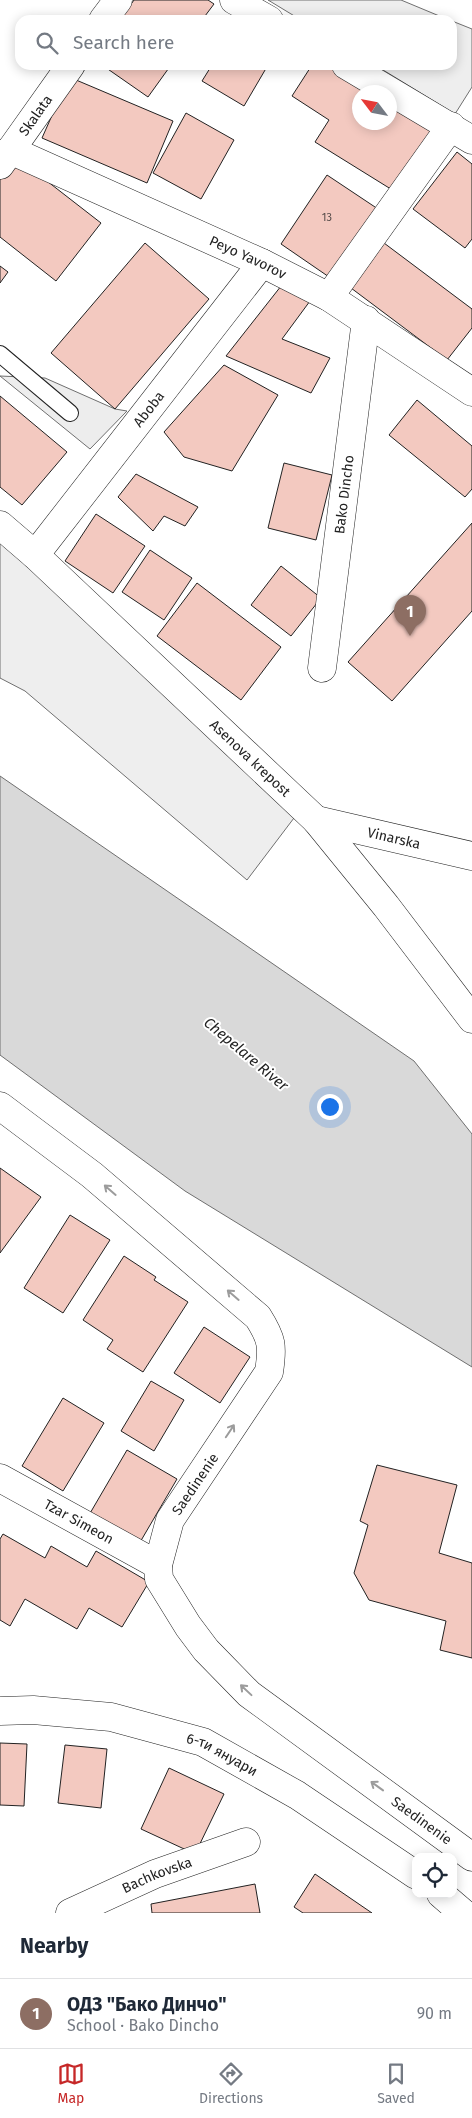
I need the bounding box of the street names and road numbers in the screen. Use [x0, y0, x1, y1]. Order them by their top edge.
street label: Skalata [15, 92, 56, 139]
street label: Peyo Yavorov [207, 232, 289, 283]
street label: Aboba [130, 388, 168, 430]
street label: Bako Dincho [331, 454, 358, 535]
street label: Asenova krepost [206, 716, 294, 801]
street label: Vinarska [366, 824, 422, 853]
street label: Saedinenie [169, 1450, 222, 1518]
street label: Tzar Simeon [41, 1496, 116, 1548]
street label: 6-ти януари [184, 1730, 261, 1780]
street label: Saedinenie [388, 1793, 455, 1849]
street label: Bachkovska [119, 1854, 194, 1897]

